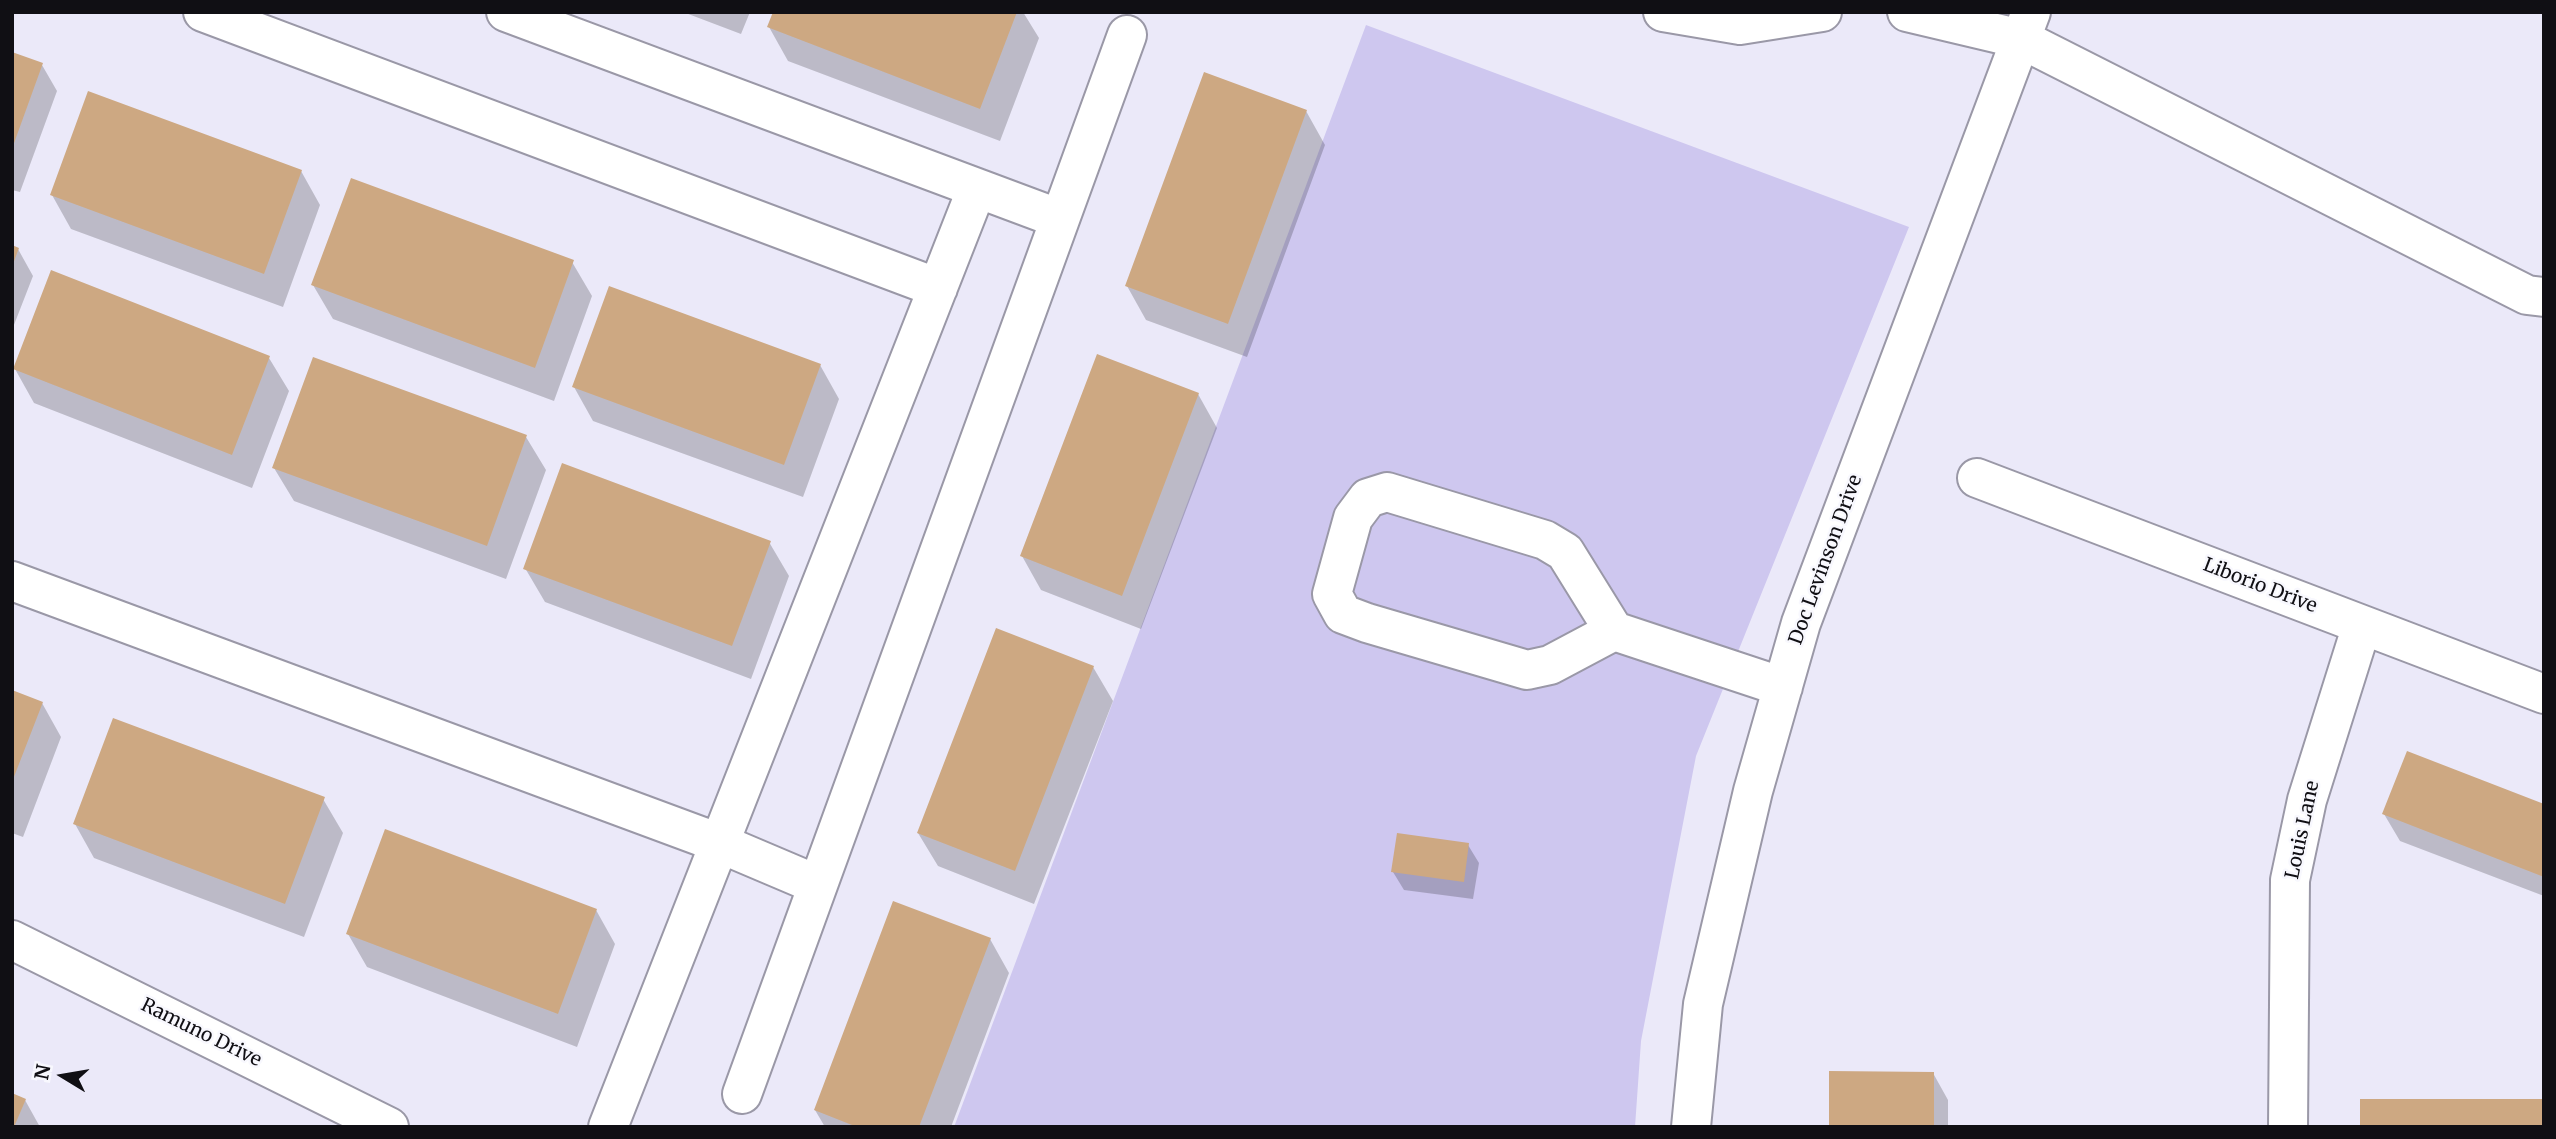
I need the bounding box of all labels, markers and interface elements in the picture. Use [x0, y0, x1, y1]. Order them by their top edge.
street label: Doc Levinson Drive [1785, 472, 1867, 648]
street label: Liborio Drive [2200, 554, 2320, 618]
street label: Louis Lane [2281, 779, 2325, 881]
street label: Ramuno Drive [137, 994, 265, 1072]
north arrow [28, 1041, 98, 1111]
text: N [29, 1062, 56, 1082]

